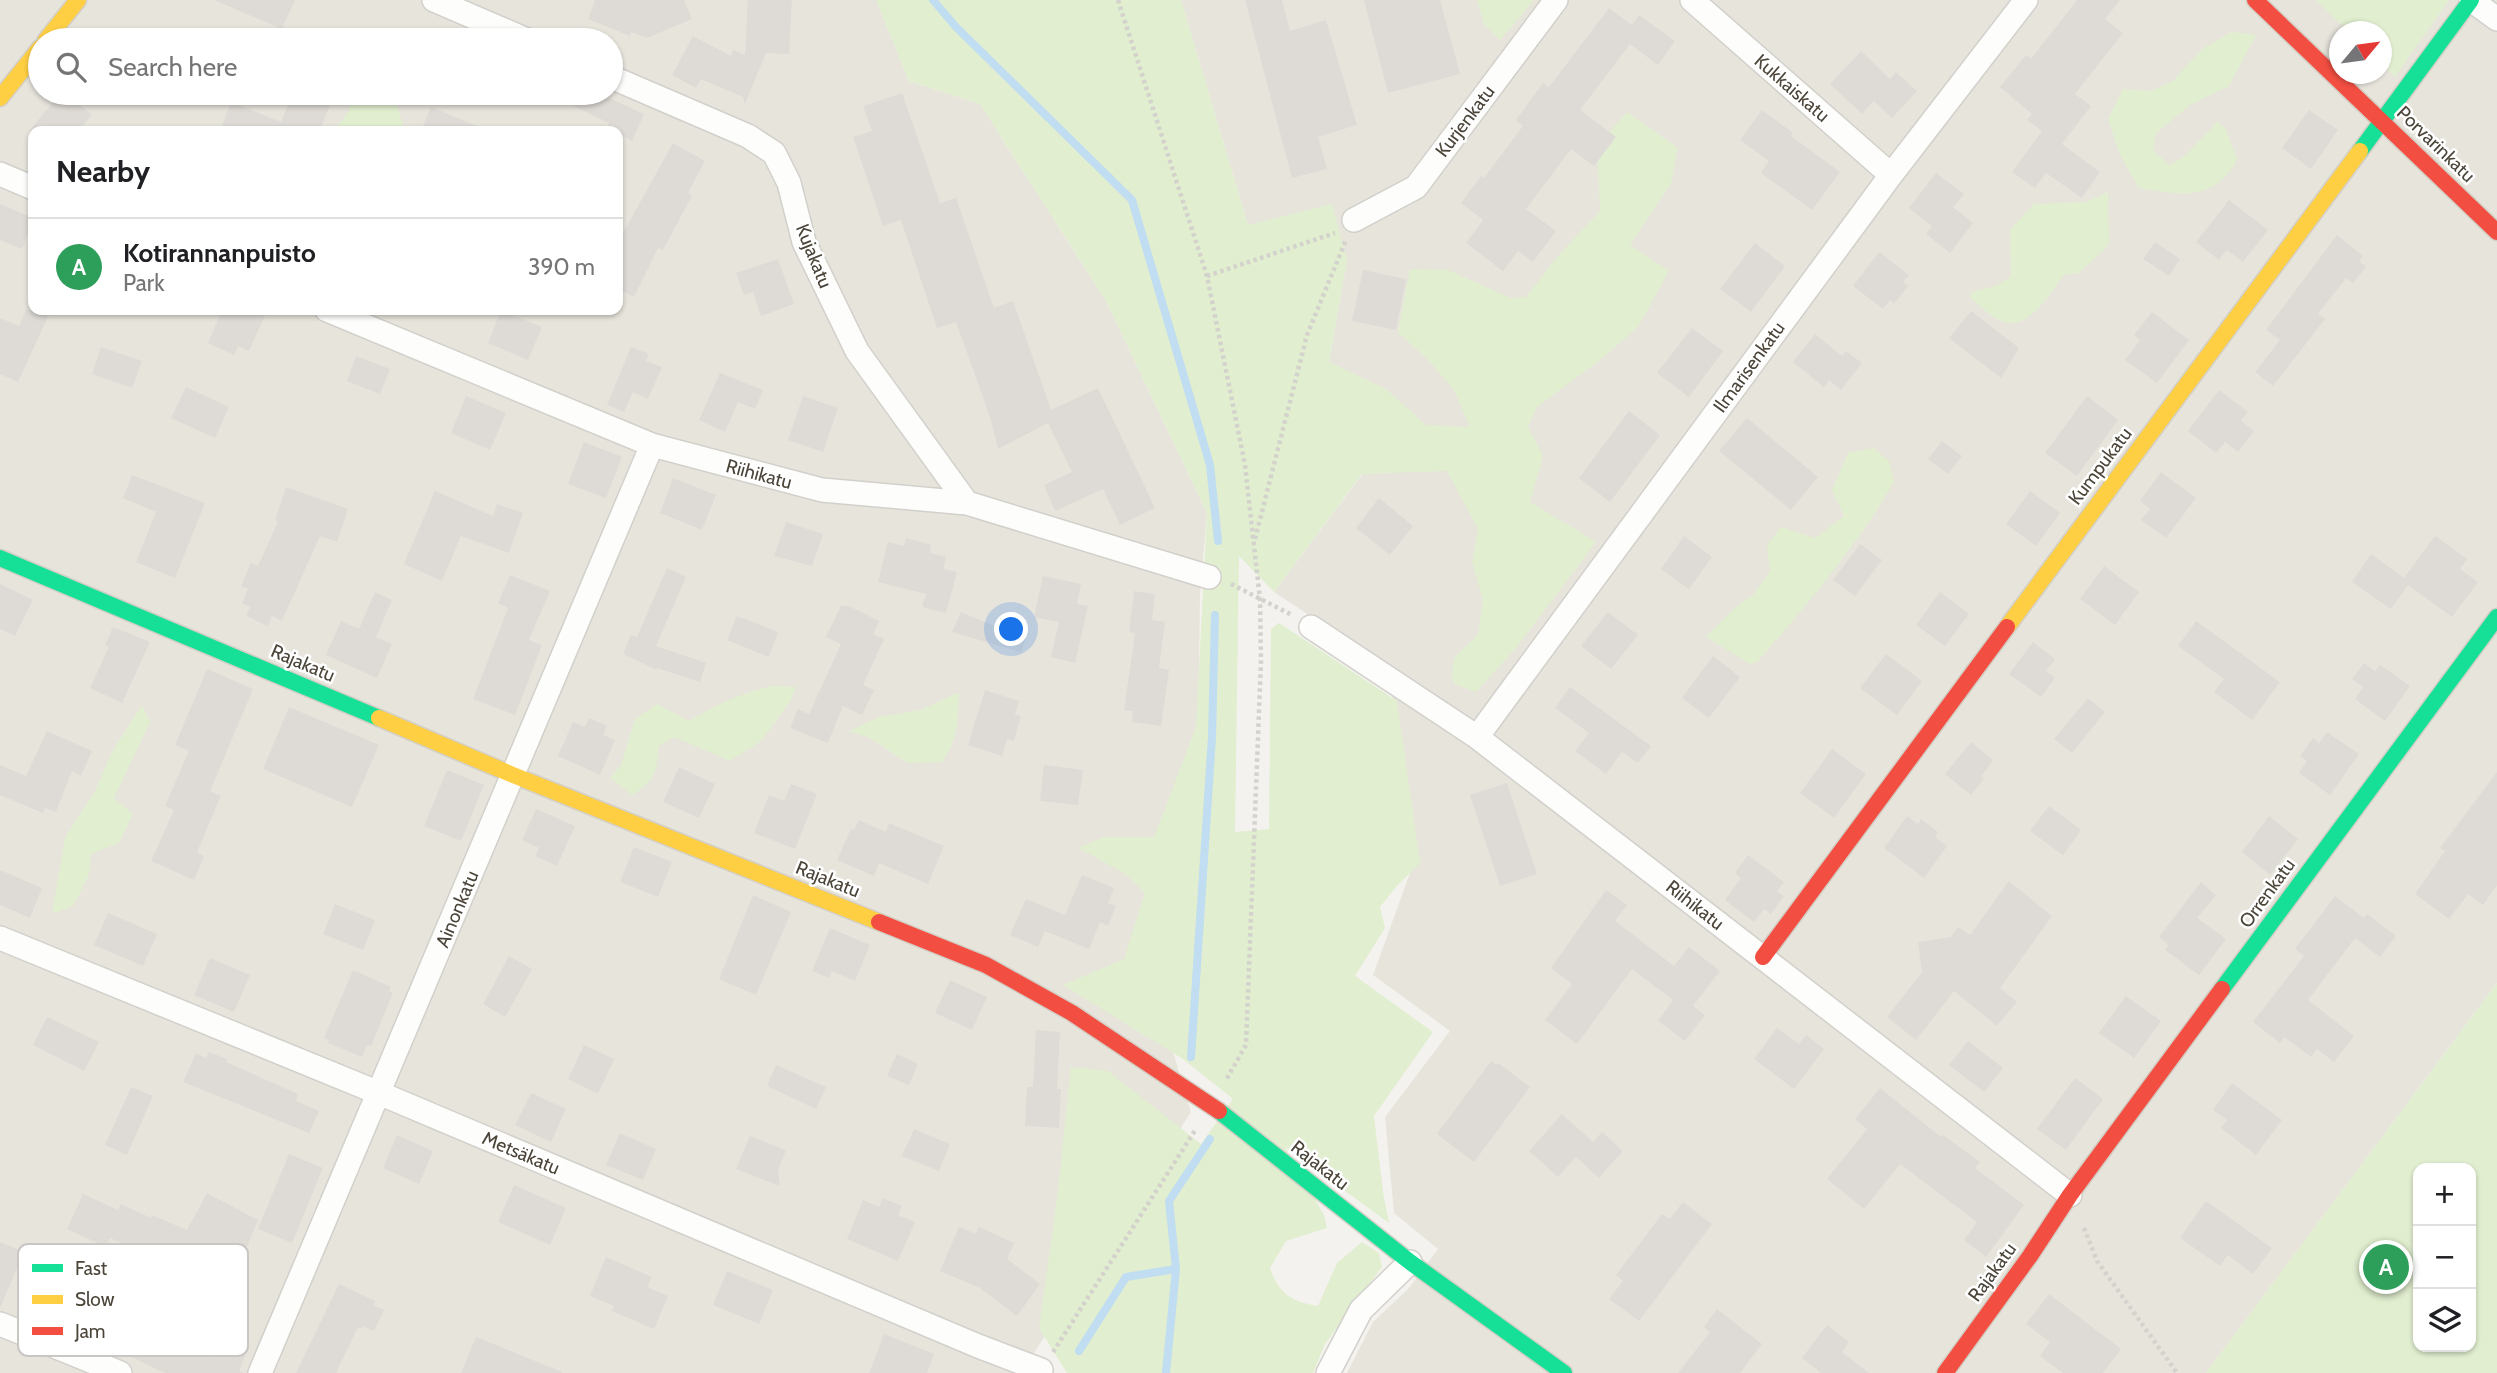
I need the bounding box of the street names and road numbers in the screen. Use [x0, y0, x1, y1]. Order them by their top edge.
street label: Kukkaiskatu [1750, 49, 1834, 127]
street label: Kurjenkatu [1430, 80, 1500, 162]
street label: Porvarinkatu [2392, 101, 2480, 187]
street label: Kujakatu [791, 221, 837, 291]
street label: Ilmarisenkatu [1708, 317, 1790, 417]
street label: Kumpukatu [2063, 423, 2137, 509]
street label: Riihikatu [723, 454, 795, 494]
street label: Rajakatu [268, 639, 338, 687]
street label: Orrenkatu [2234, 854, 2300, 932]
street label: Rajakatu [792, 856, 864, 902]
street label: Ainonkatu [431, 867, 483, 951]
street label: Riihikatu [1661, 875, 1729, 935]
street label: Metsäkatu [479, 1126, 563, 1180]
street label: Rajakatu [1286, 1135, 1354, 1195]
street label: Rajakatu [1963, 1238, 2021, 1306]

